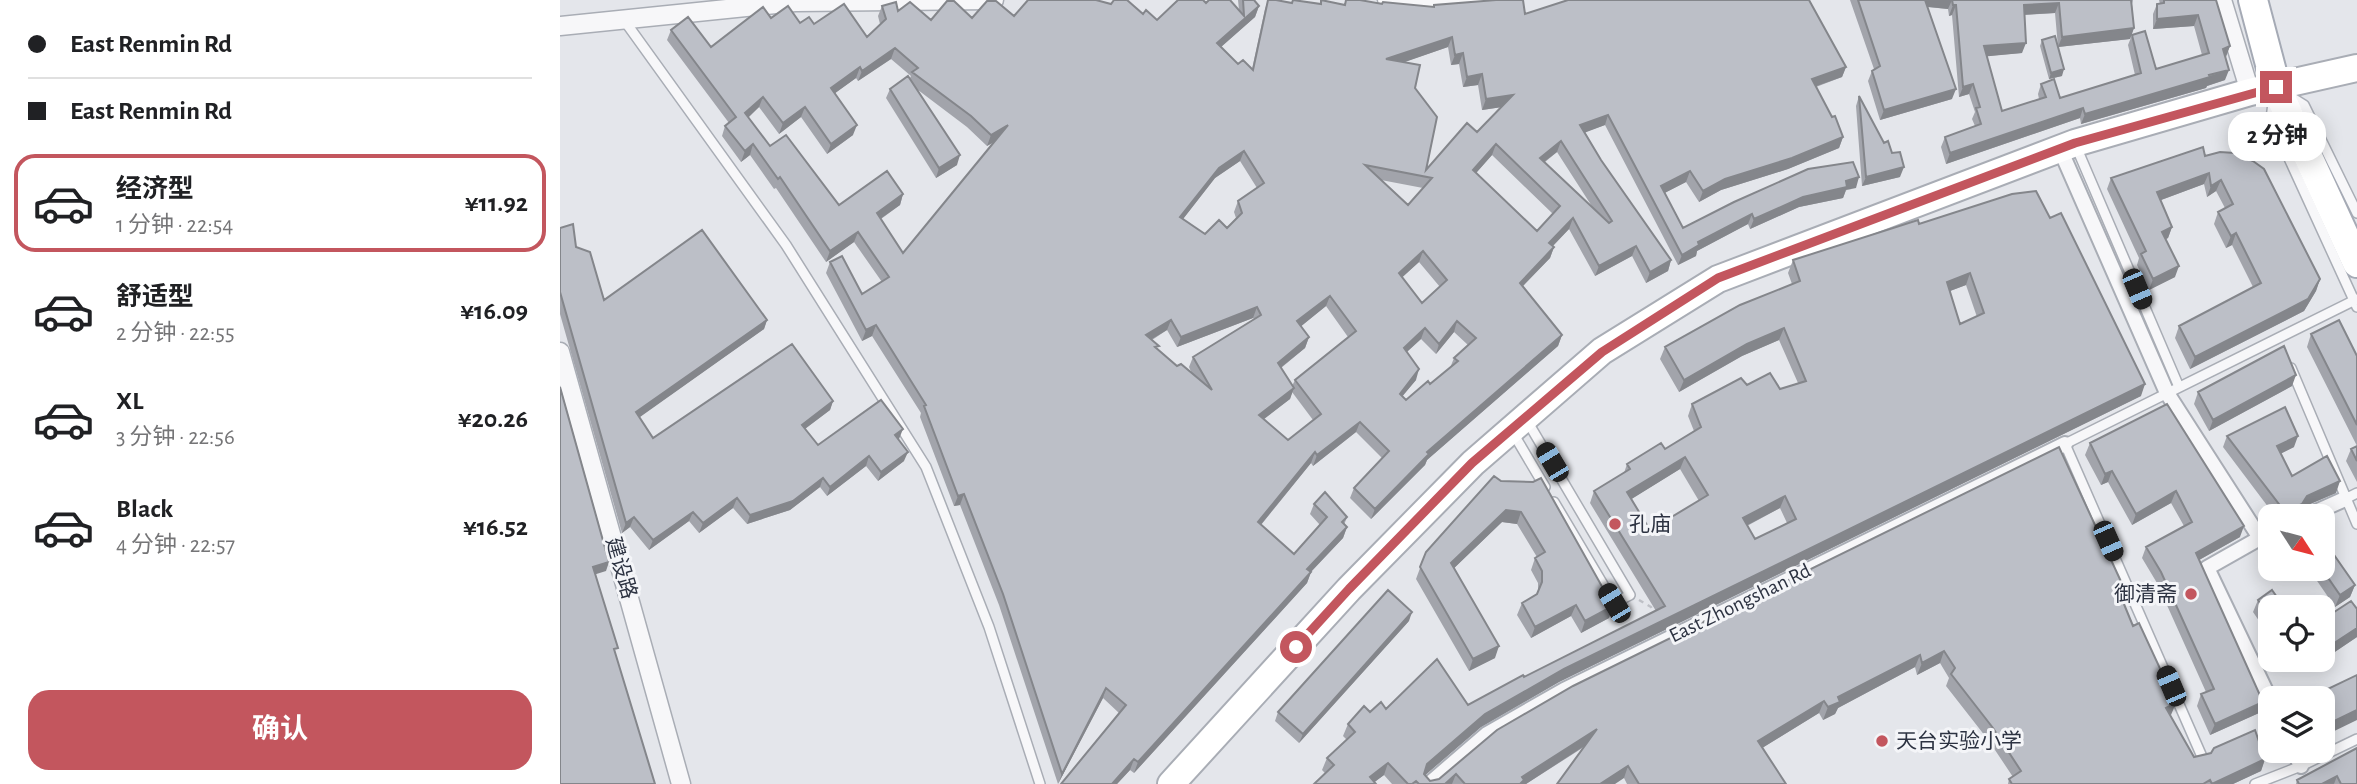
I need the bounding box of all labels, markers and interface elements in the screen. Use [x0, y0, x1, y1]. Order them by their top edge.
text: East Renmin Rd [70, 31, 232, 57]
route end [2260, 71, 2292, 103]
text: East Renmin Rd [70, 98, 232, 124]
callout: 2 分钟 [2227, 112, 2325, 160]
text: 2 分钟 [2247, 125, 2307, 148]
icon: car [32, 172, 95, 235]
text: 经济型 [116, 176, 194, 202]
text: ¥11.92 [465, 190, 528, 216]
text: 1 分钟 · 22:54 [116, 214, 233, 237]
car [2120, 266, 2155, 312]
icon: car [32, 280, 95, 343]
text: 舒适型 [116, 284, 194, 310]
text: ¥16.09 [460, 298, 528, 324]
text: 2 分钟 · 22:55 [116, 322, 235, 345]
icon: car [32, 388, 95, 451]
text: XL [116, 388, 143, 414]
text: ¥20.26 [458, 406, 528, 432]
text: 3 分钟 · 22:56 [116, 426, 235, 449]
car [1533, 439, 1572, 485]
icon: car [32, 496, 95, 559]
text: Black [116, 496, 173, 522]
north arrow [2258, 504, 2334, 581]
map controls [2258, 504, 2335, 763]
place label: 孔庙 [1629, 513, 1671, 535]
text: ¥16.52 [463, 514, 528, 540]
marker: 孔庙 [1607, 516, 1623, 532]
car [2090, 518, 2127, 564]
text: 4 分钟 · 22:57 [116, 534, 235, 557]
street label: 建设路 [602, 535, 641, 601]
street label: East Zhongshan Rd [1666, 560, 1814, 646]
car [1595, 580, 1634, 626]
place label: 御清斋 [2114, 583, 2177, 605]
marker: 御清斋 [2183, 586, 2199, 602]
button: locate [2258, 595, 2335, 672]
route start [1280, 631, 1312, 663]
car [2154, 663, 2189, 709]
button: layers [2258, 686, 2335, 763]
button: 确认 [28, 690, 532, 770]
place label: 天台实验小学 [1896, 730, 2022, 752]
marker: 天台实验小学 [1874, 733, 1890, 749]

